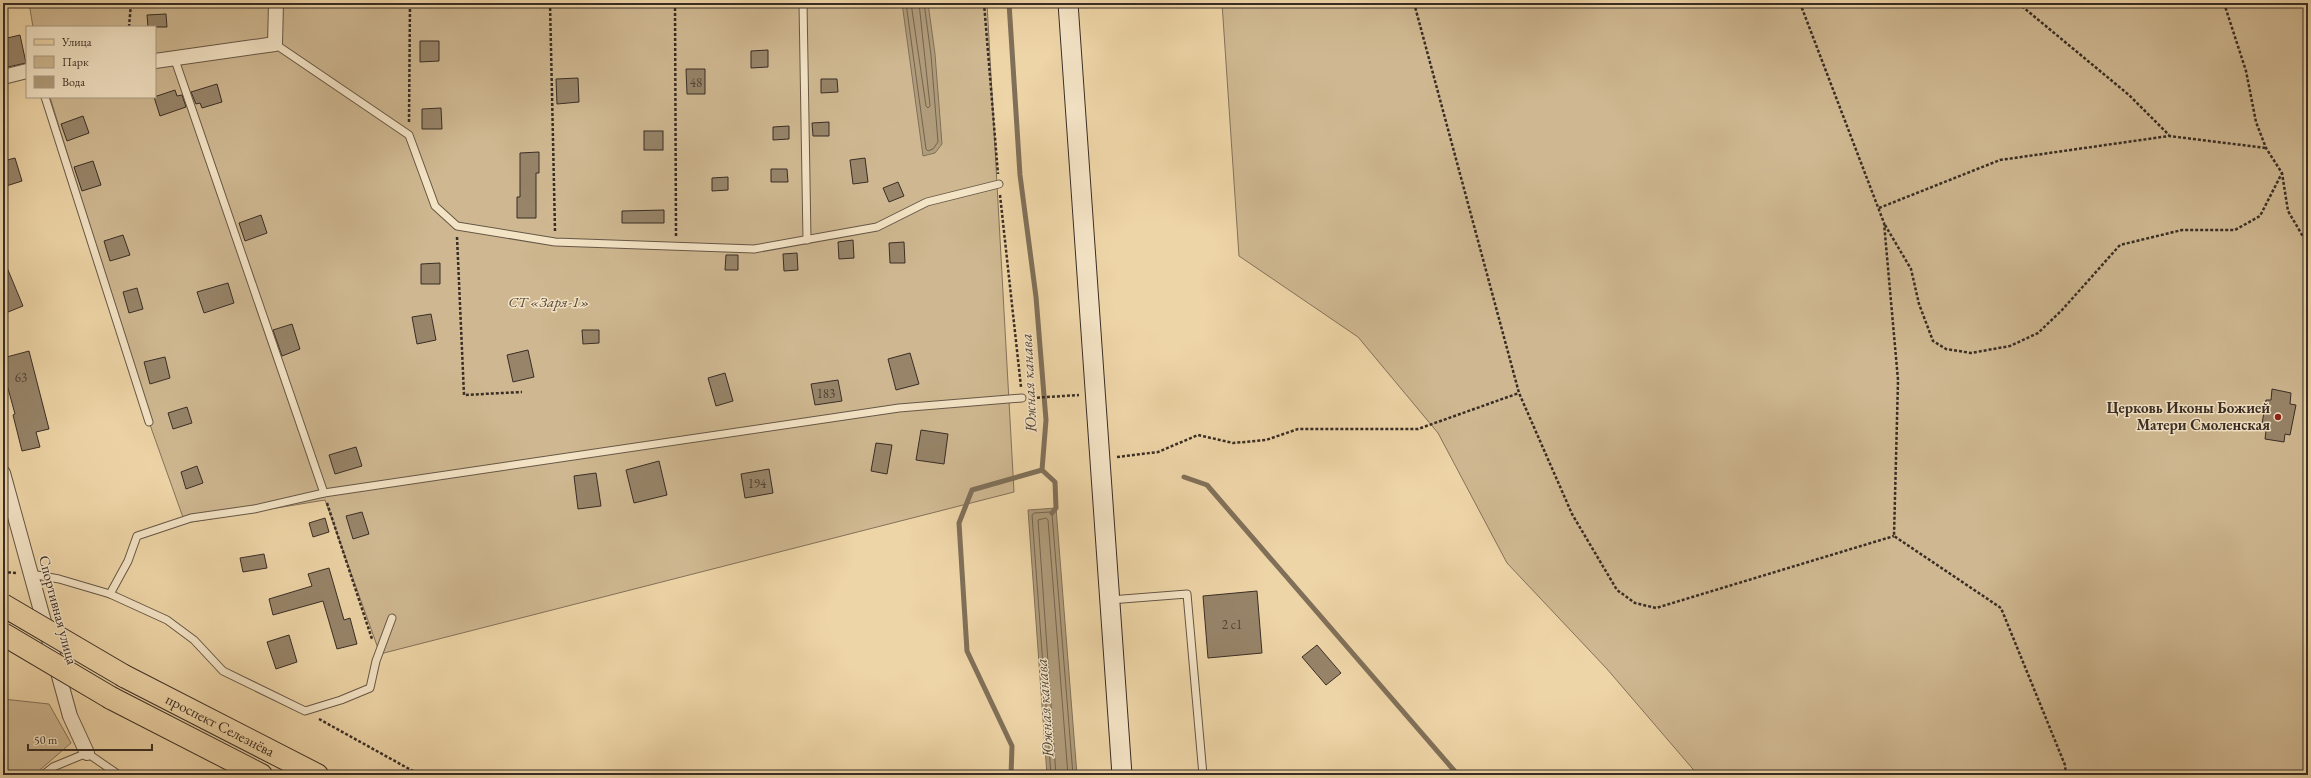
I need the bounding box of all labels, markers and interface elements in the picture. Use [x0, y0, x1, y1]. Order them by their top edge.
legend [26, 26, 156, 98]
text: Улица [61, 34, 92, 50]
text: Парк [62, 54, 89, 70]
text: Вода [62, 74, 85, 90]
house number: 48 [690, 74, 702, 91]
park label: СТ «Заря-1» [508, 292, 590, 311]
water label: Южная канава [1015, 333, 1042, 434]
house number: 63 [15, 369, 27, 386]
house number: 183 [817, 385, 835, 402]
place label: Церковь Иконы Божией Матери Смоленская [2107, 398, 2270, 434]
marker: Церковь Иконы Божией Матери Смоленская [2273, 412, 2283, 422]
house number: 194 [748, 475, 767, 492]
street label: Спортивная улица [35, 553, 82, 667]
house number: 2 с1 [1222, 616, 1242, 633]
water label: Южная канава [1031, 658, 1058, 759]
street label: проспект Селезнёва [163, 689, 278, 761]
scale bar [28, 726, 152, 752]
text: 50 m [34, 732, 58, 748]

